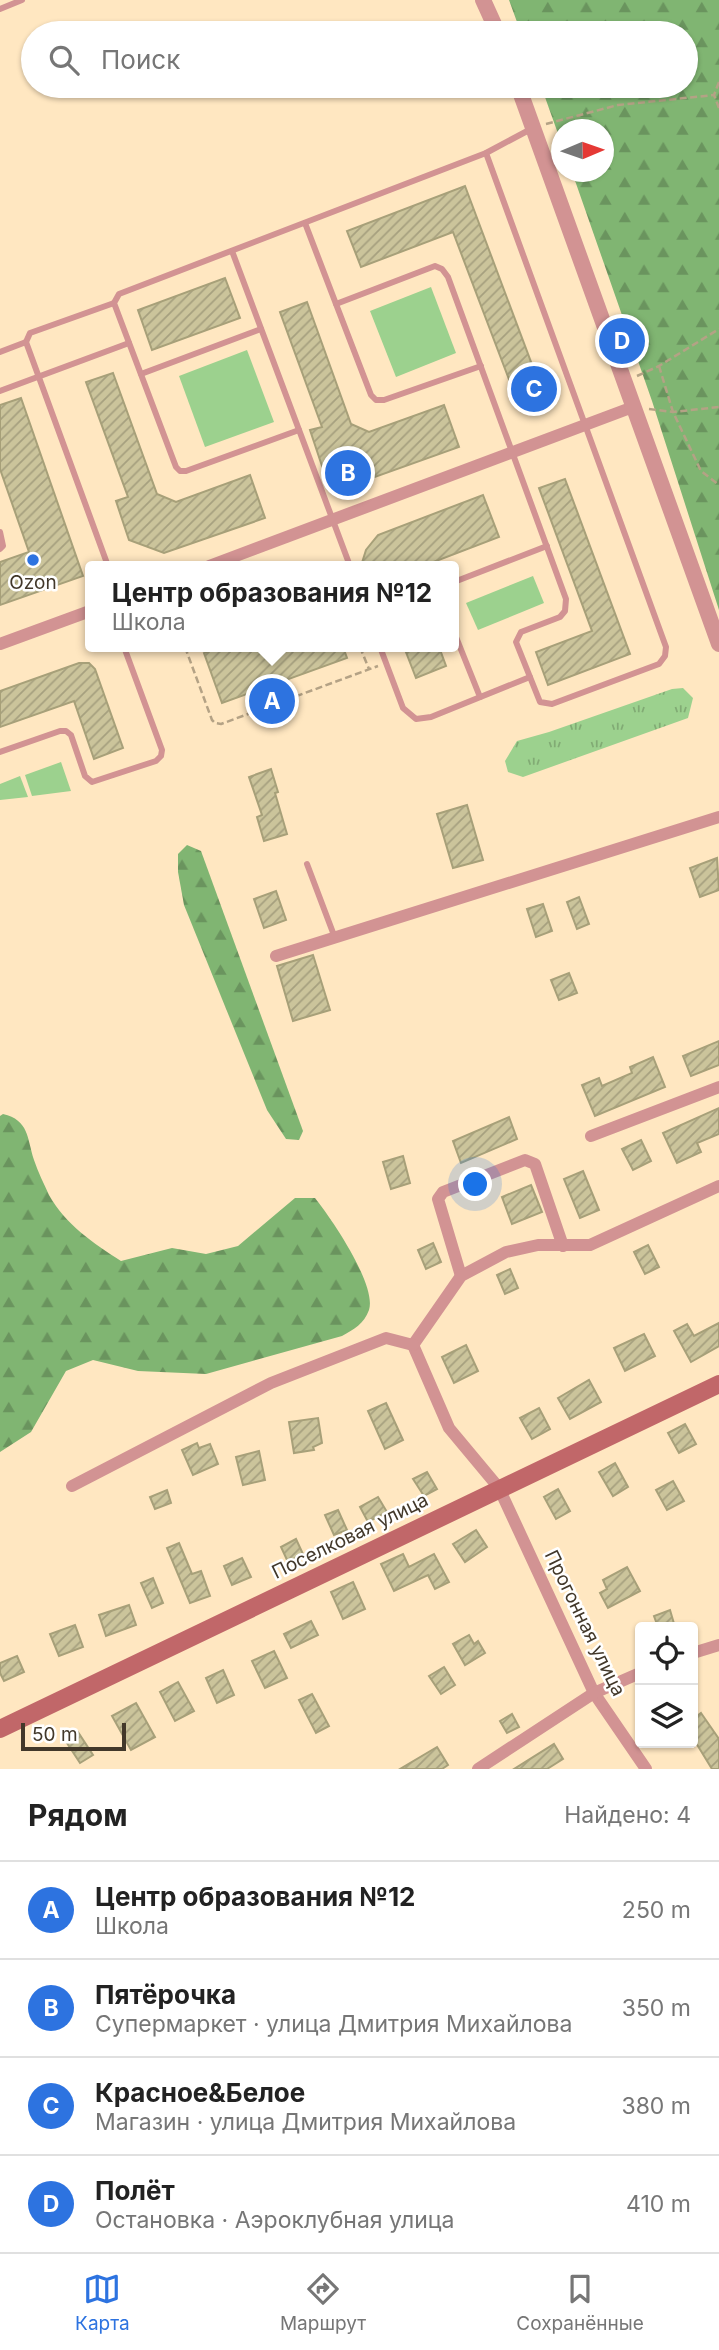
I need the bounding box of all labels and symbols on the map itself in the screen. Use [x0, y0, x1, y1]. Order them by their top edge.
north arrow [551, 119, 614, 182]
pin: D [599, 315, 645, 367]
pin: C [511, 363, 557, 415]
pin: B [325, 447, 371, 499]
marker: Ozon [25, 552, 41, 568]
place label: Ozon [9, 571, 57, 594]
pin: A [249, 675, 295, 727]
your location [458, 1167, 492, 1201]
street label: Поселковая улица [268, 1488, 432, 1584]
street label: Прогонная улица [540, 1546, 630, 1700]
scale bar [21, 1720, 126, 1752]

